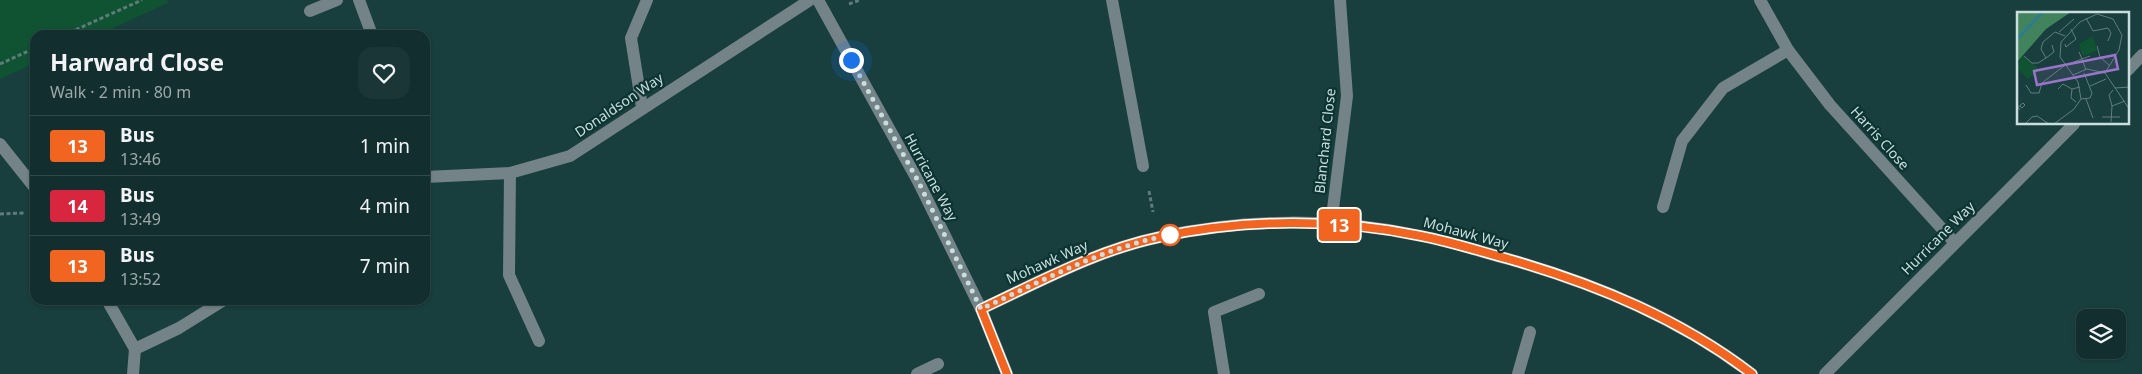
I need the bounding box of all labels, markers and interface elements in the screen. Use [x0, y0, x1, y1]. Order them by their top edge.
inset map [2017, 12, 2130, 125]
text: Harward Close [50, 45, 224, 78]
button: heart [358, 47, 410, 99]
your location [839, 48, 864, 73]
street label: Donaldson Way [571, 68, 667, 141]
text: Walk · 2 min · 80 m [50, 81, 191, 103]
street label: Blanchard Close [1310, 87, 1339, 195]
street label: Harris Close [1847, 102, 1914, 174]
text: Bus [120, 122, 155, 148]
street label: Hurricane Way [900, 130, 963, 225]
text: 1 min [360, 133, 410, 159]
text: 13 [67, 134, 88, 158]
text: 13:46 [120, 148, 161, 170]
text: Bus [120, 182, 155, 208]
text: 4 min [360, 193, 410, 219]
text: 14 [67, 194, 88, 218]
street label: Hurricane Way [1897, 196, 1979, 279]
text: 13:49 [120, 208, 161, 230]
line badge: 13 [1316, 209, 1362, 241]
street label: Mohawk Way [1421, 212, 1512, 253]
text: 13 [1329, 213, 1349, 237]
unlabelled marker [1159, 224, 1181, 246]
street label: Mohawk Way [1003, 235, 1091, 288]
text: Bus [120, 242, 155, 268]
text: 7 min [360, 253, 410, 279]
text: 13 [67, 254, 88, 278]
text: 13:52 [120, 268, 161, 290]
map controls [2076, 309, 2126, 359]
button: layers [2076, 309, 2126, 359]

